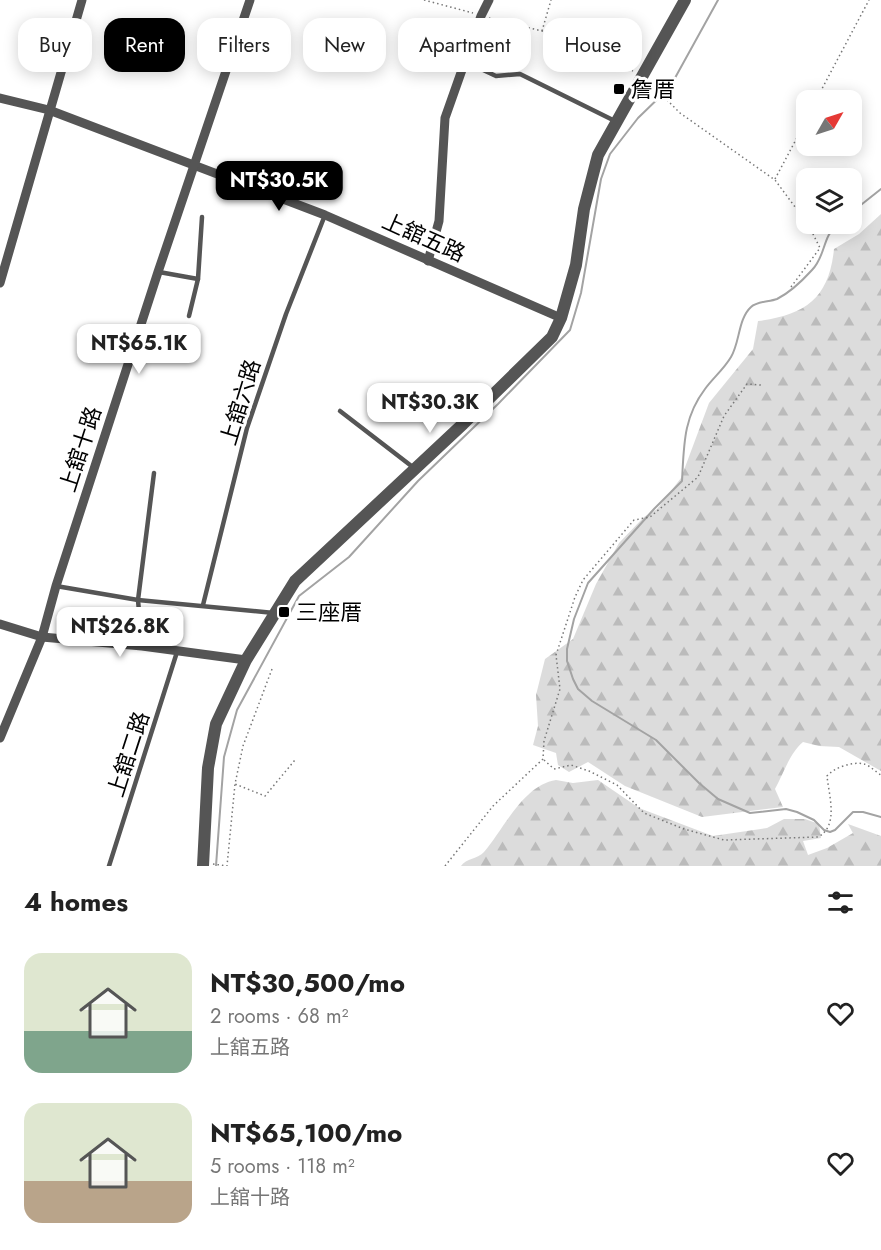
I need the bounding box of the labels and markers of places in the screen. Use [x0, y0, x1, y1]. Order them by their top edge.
place label: 詹厝 [631, 73, 675, 105]
marker: 詹厝 [612, 82, 626, 96]
pin: NT$30.5K [217, 161, 341, 212]
pin: NT$65.1K [77, 324, 201, 375]
pin: NT$30.3K [368, 383, 492, 434]
place label: 三座厝 [296, 596, 362, 628]
marker: 三座厝 [277, 605, 291, 619]
pin: NT$26.8K [58, 607, 182, 658]

